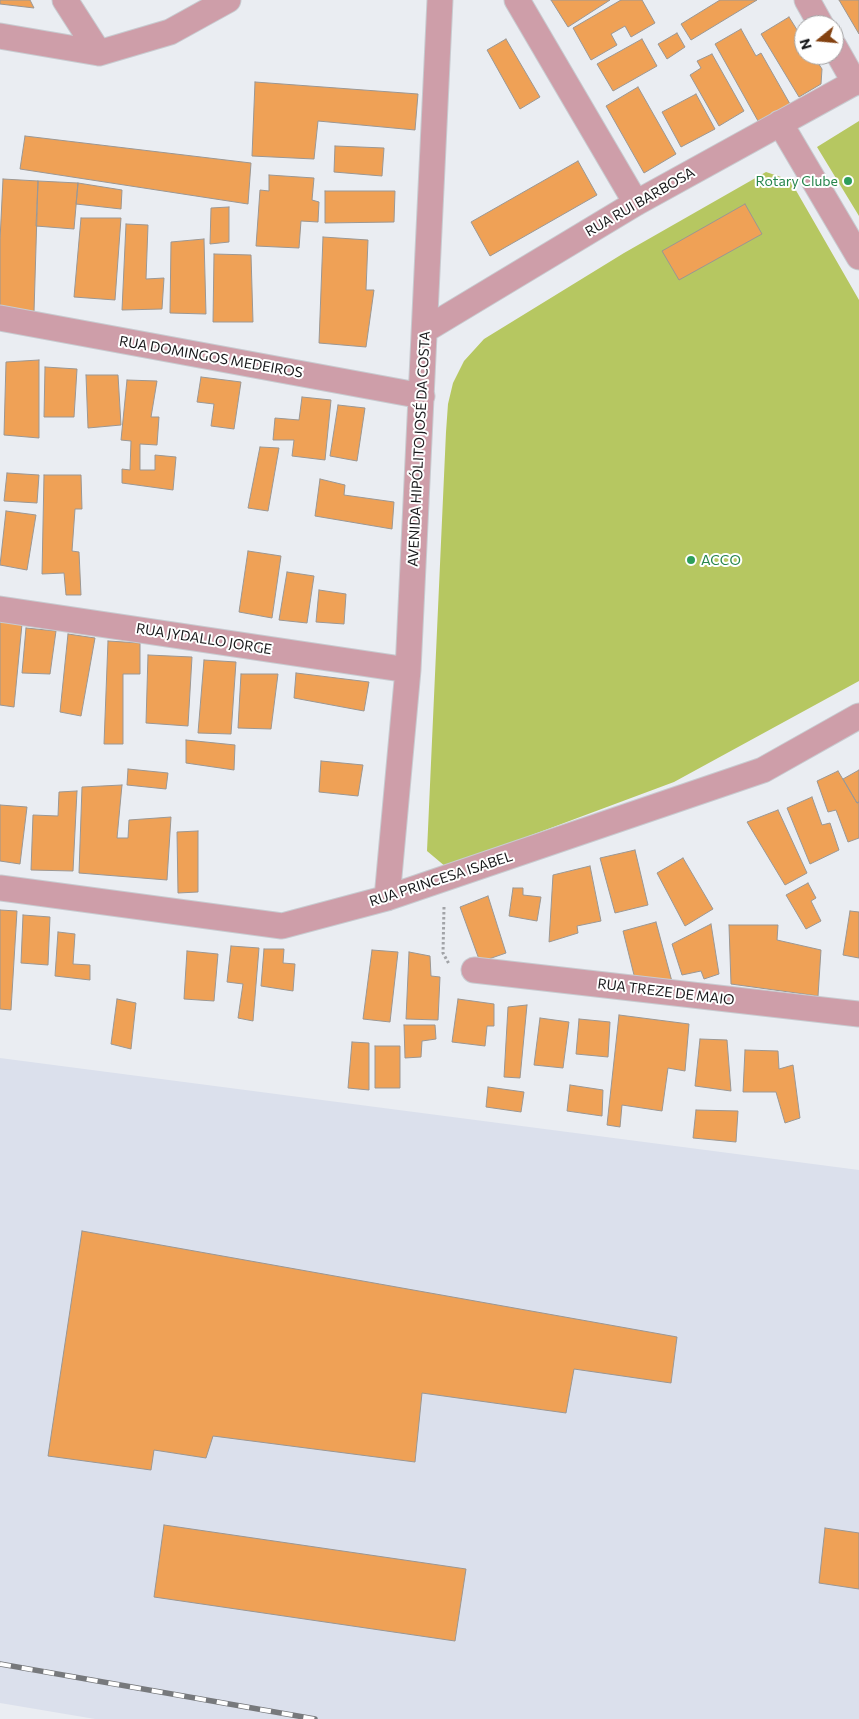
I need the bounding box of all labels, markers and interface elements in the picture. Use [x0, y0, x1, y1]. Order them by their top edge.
north arrow [794, 15, 844, 65]
text: N [795, 37, 815, 52]
street label: RUA RUI BARBOSA [582, 164, 698, 240]
place label: Rotary Clube [756, 173, 838, 189]
marker: Rotary Clube [842, 175, 854, 187]
street label: AVENIDA HIPÓLITO JOSÉ DA COSTA [404, 331, 434, 567]
street label: RUA DOMINGOS MEDEIROS [118, 333, 304, 381]
place label: ACCO [701, 552, 741, 568]
marker: ACCO [685, 554, 697, 566]
street label: RUA JYDALLO JORGE [135, 620, 273, 658]
street label: RUA PRINCESA ISABEL [367, 848, 515, 910]
street label: RUA TREZE DE MAIO [596, 975, 736, 1009]

